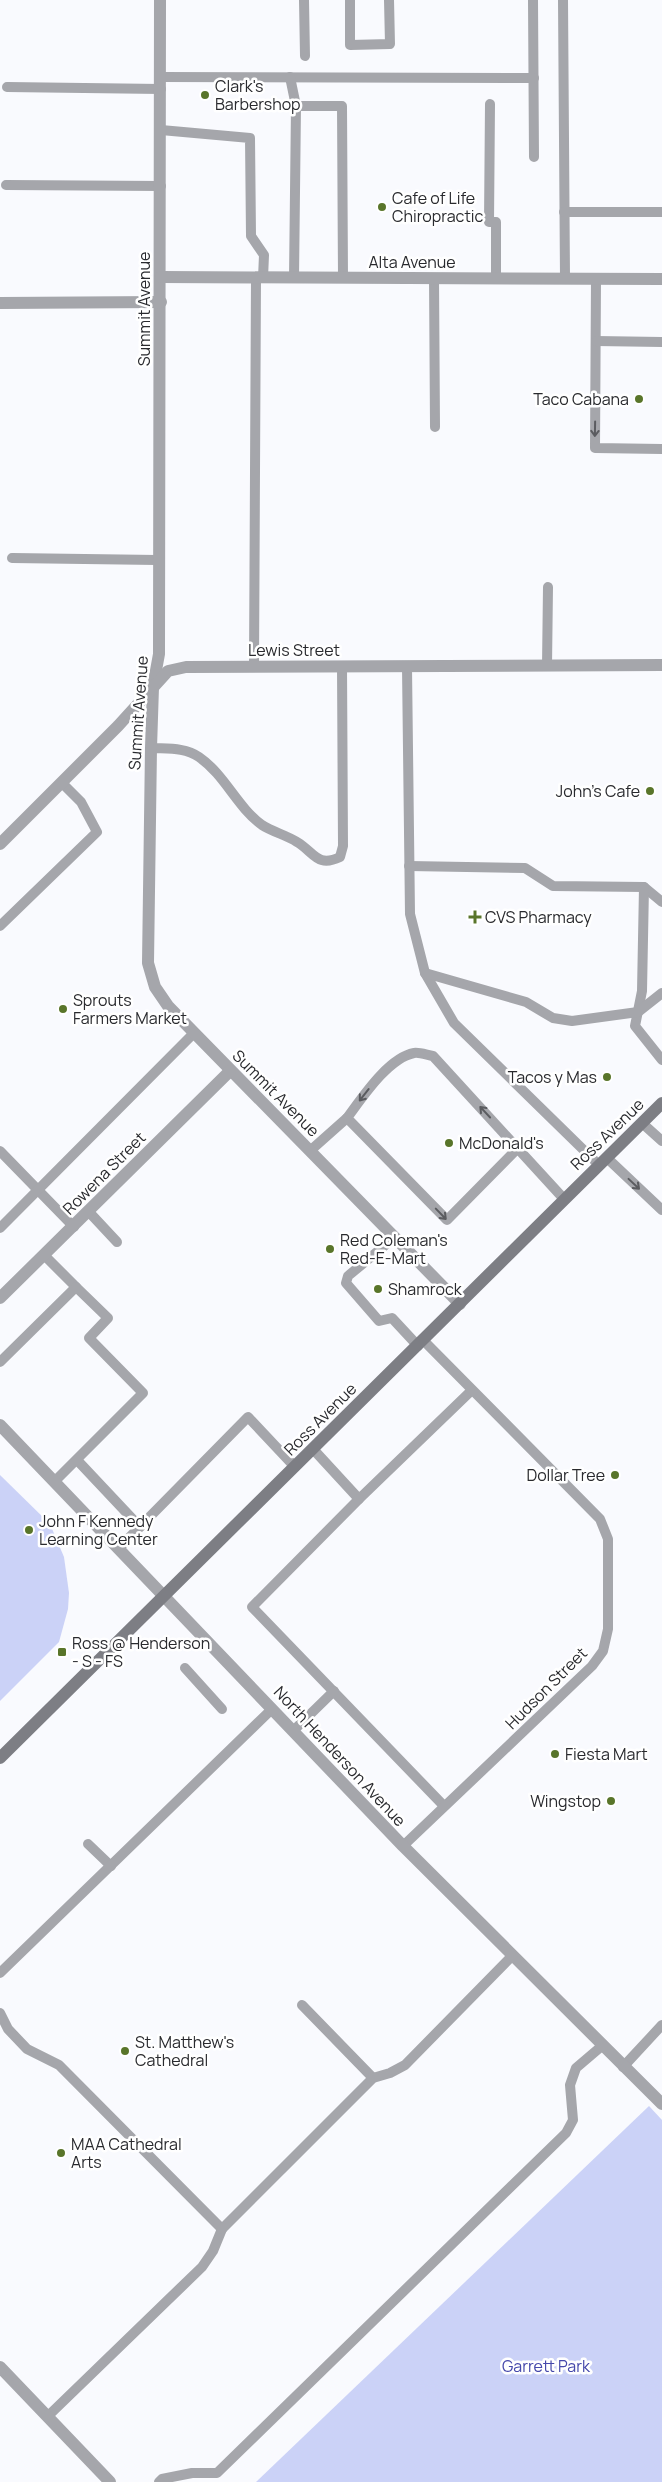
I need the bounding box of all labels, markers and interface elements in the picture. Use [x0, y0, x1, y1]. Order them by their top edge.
place label: Clark's Barbershop [215, 75, 301, 115]
marker: Clark's Barbershop [199, 89, 211, 101]
place label: Cafe of Life Chiropractic [392, 187, 484, 227]
marker: Cafe of Life Chiropractic [376, 201, 388, 213]
street label: Alta Avenue [368, 251, 456, 273]
street label: Summit Avenue [133, 252, 155, 366]
place label: Taco Cabana [533, 388, 629, 410]
marker: Taco Cabana [633, 393, 645, 405]
one-way arrow [591, 421, 600, 437]
street label: Lewis Street [248, 639, 340, 661]
street label: Summit Avenue [123, 655, 153, 771]
place label: John's Cafe [556, 780, 640, 802]
marker: John's Cafe [644, 785, 656, 797]
place label: CVS Pharmacy [485, 906, 592, 928]
marker: CVS Pharmacy [469, 911, 481, 923]
place label: Sprouts Farmers Market [73, 989, 187, 1029]
marker: Sprouts Farmers Market [57, 1003, 69, 1015]
street label: Summit Avenue [228, 1045, 324, 1141]
place label: Tacos y Mas [508, 1066, 597, 1088]
marker: Tacos y Mas [601, 1071, 613, 1083]
one-way arrow [359, 1088, 369, 1102]
street label: Ross Avenue [565, 1093, 649, 1175]
one-way arrow [479, 1106, 491, 1119]
street label: Rowena Street [58, 1127, 150, 1219]
place label: McDonald's [459, 1132, 544, 1154]
marker: McDonald's [443, 1137, 455, 1149]
one-way arrow [628, 1178, 641, 1190]
one-way arrow [435, 1208, 447, 1220]
place label: Red Coleman's Red-E-Mart [340, 1229, 448, 1269]
marker: Red Coleman's Red-E-Mart [324, 1243, 336, 1255]
place label: Shamrock [388, 1278, 463, 1300]
marker: Shamrock [372, 1283, 384, 1295]
street label: Ross Avenue [279, 1378, 361, 1460]
place label: Dollar Tree [526, 1464, 605, 1486]
marker: Dollar Tree [609, 1469, 621, 1481]
place label: John F Kennedy Learning Center [39, 1510, 158, 1550]
marker: John F Kennedy Learning Center [23, 1524, 35, 1536]
place label: Ross @ Henderson - S - FS [72, 1632, 210, 1672]
street label: Hudson Street [500, 1642, 592, 1734]
marker: Ross @ Henderson - S - FS [56, 1646, 68, 1658]
street label: North Henderson Avenue [269, 1681, 411, 1831]
place label: Fiesta Mart [565, 1743, 648, 1765]
marker: Fiesta Mart [549, 1748, 561, 1760]
place label: Wingstop [530, 1790, 601, 1812]
marker: Wingstop [605, 1795, 617, 1807]
place label: St. Matthew's Cathedral [135, 2031, 234, 2071]
marker: St. Matthew's Cathedral [119, 2045, 131, 2057]
place label: MAA Cathedral Arts [71, 2133, 182, 2173]
marker: MAA Cathedral Arts [55, 2147, 67, 2159]
park label: Garrett Park [502, 2355, 591, 2377]

